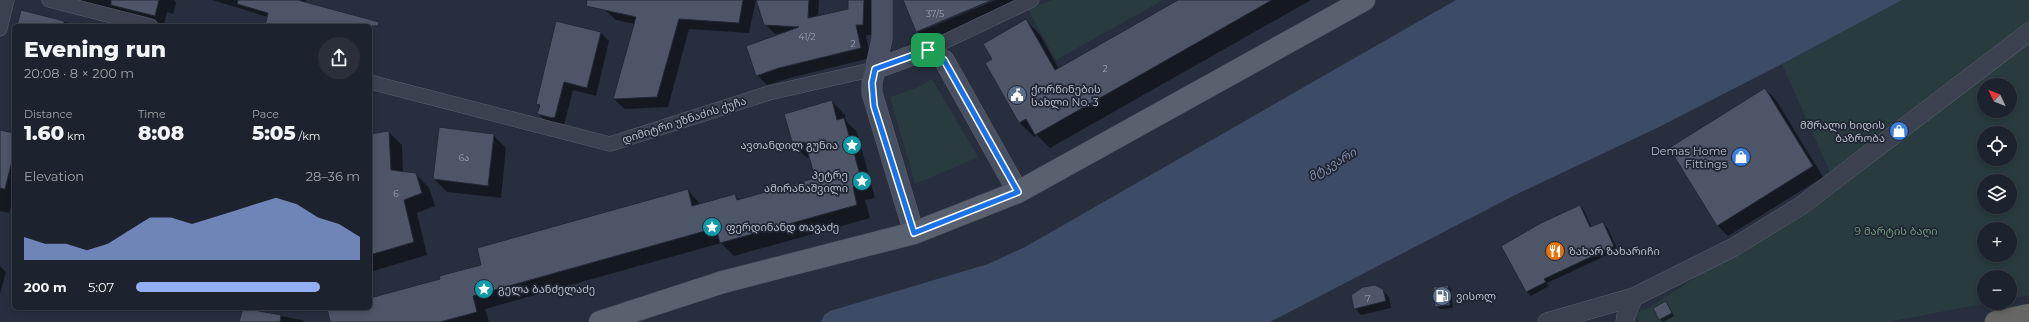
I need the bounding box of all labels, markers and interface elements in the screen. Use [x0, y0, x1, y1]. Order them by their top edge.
house number: 37/5 [926, 8, 944, 19]
house number: 41/2 [798, 31, 816, 42]
pin [911, 33, 945, 67]
text: Evening run [24, 36, 166, 63]
button: share [318, 37, 360, 79]
house number: 2 [850, 38, 856, 49]
icon: arrive [917, 39, 939, 61]
house number: 2 [1102, 63, 1108, 74]
text: 20:08 · 8 × 200 m [24, 65, 134, 81]
north arrow [1977, 78, 2017, 118]
map controls [1977, 78, 2017, 310]
place label: ქორწინების სახლი No. 3 [1031, 82, 1101, 109]
public building icon: ქორწინების სახლი No. 3 [1006, 84, 1028, 106]
street label: დიმიტრი უზნაძის ქუჩა [620, 93, 748, 147]
text: Distance [24, 107, 72, 121]
text: Time [138, 107, 166, 121]
text: Pace [252, 107, 279, 121]
place label: მშრალი ხიდის ბაზრობა [1800, 118, 1885, 145]
shop icon: მშრალი ხიდის ბაზრობა [1888, 120, 1910, 142]
text: 1.60 [24, 121, 64, 145]
text: 8:08 [138, 121, 184, 145]
text: 5:05 [252, 121, 296, 145]
button: locate [1977, 126, 2017, 166]
text: km [64, 129, 85, 143]
text: /km [296, 129, 320, 143]
place icon: ავთანდილ გუნია [841, 134, 863, 156]
place label: ავთანდილ გუნია [741, 138, 838, 152]
water label: მტკვარი [1305, 144, 1360, 184]
place label: Demas Home Fittings [1651, 144, 1728, 171]
shop icon: Demas Home Fittings [1730, 146, 1752, 168]
house number: 6ა [459, 152, 469, 163]
text: Elevation [24, 168, 84, 184]
text: 28–36 m [306, 168, 360, 184]
place label: პეტრე ამირანაშვილი [764, 168, 848, 195]
place icon: პეტრე ამირანაშვილი [851, 170, 873, 192]
button: layers [1977, 174, 2017, 214]
house number: 6 [393, 188, 399, 199]
place icon: ფერდინანდ თავაძე [701, 216, 723, 238]
place label: ფერდინანდ თავაძე [726, 220, 839, 234]
button: + [1977, 222, 2017, 262]
park label: 9 მარტის ბაღი [1854, 224, 1938, 238]
restaurant icon: ზახარ ზახარიჩი [1544, 240, 1566, 262]
place label: ზახარ ზახარიჩი [1569, 244, 1660, 258]
button: − [1977, 270, 2017, 310]
place icon: გელა ბანძელაძე [473, 278, 495, 300]
text: 200 m [24, 279, 67, 295]
text: 5:07 [88, 279, 114, 295]
place label: გელა ბანძელაძე [498, 282, 595, 296]
fuel station icon: ვისოლ [1431, 285, 1453, 307]
place label: ვისოლ [1456, 289, 1496, 303]
house number: 7 [1365, 293, 1371, 304]

